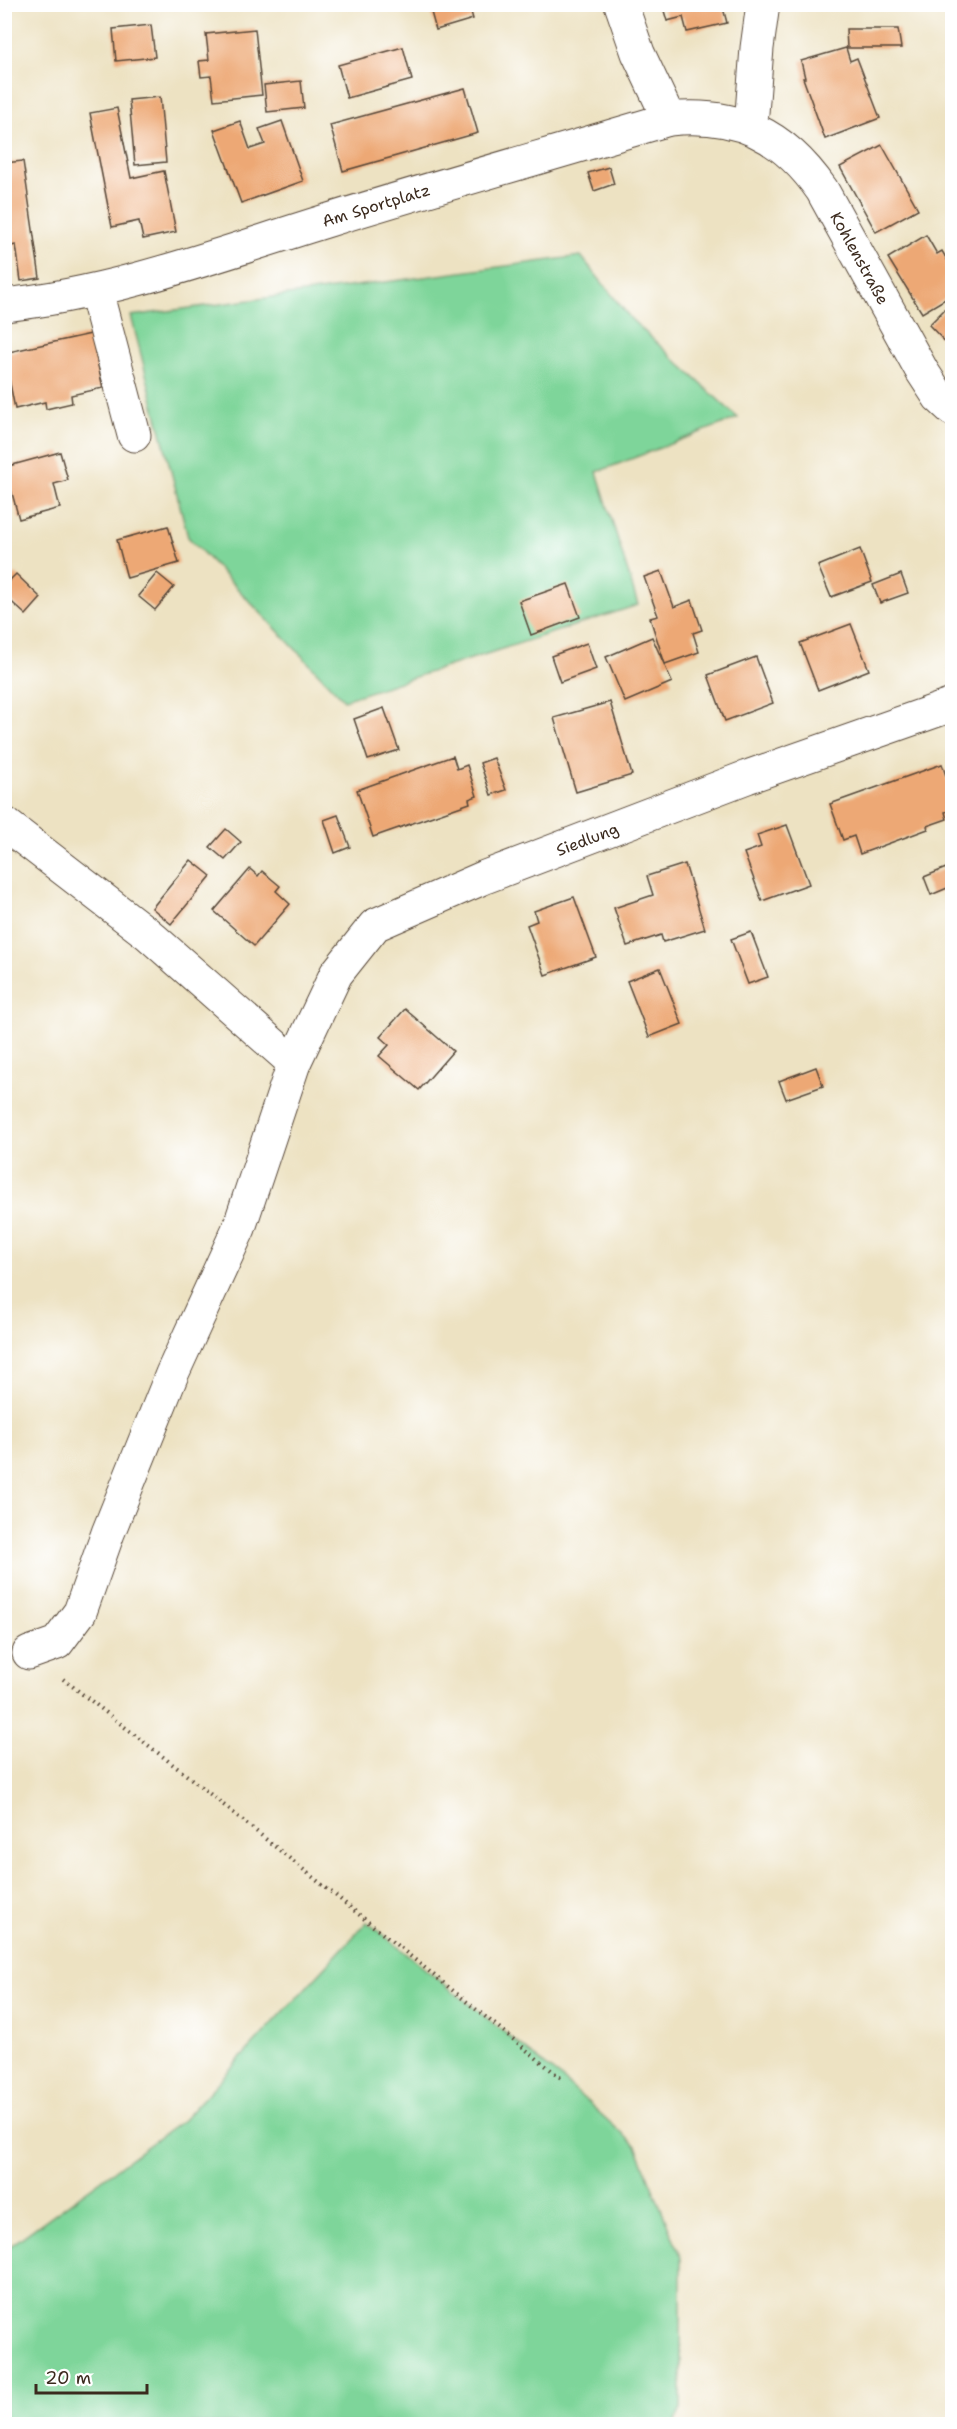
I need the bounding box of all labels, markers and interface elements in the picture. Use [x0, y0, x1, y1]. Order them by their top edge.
street label: Am Sportplatz [320, 179, 433, 232]
street label: Kohlenstraße [825, 208, 894, 308]
street label: Siedlung [553, 818, 622, 861]
scale bar [36, 2357, 147, 2395]
text: 20 m [45, 2366, 91, 2390]

